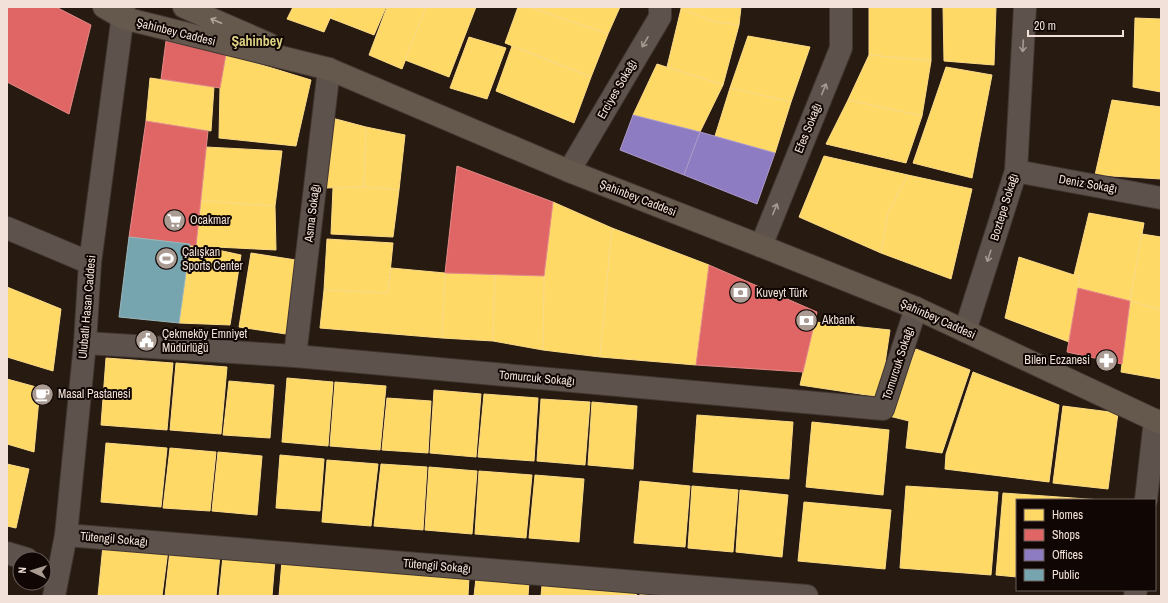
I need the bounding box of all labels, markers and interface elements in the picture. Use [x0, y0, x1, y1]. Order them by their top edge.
scale bar [1028, 12, 1123, 38]
street label: Şahinbey Caddesi [135, 14, 217, 50]
one-way arrow [210, 17, 222, 24]
text: 20 m [1034, 18, 1056, 34]
district label: Şahinbey [231, 32, 283, 50]
one-way arrow [640, 36, 648, 48]
one-way arrow [1019, 39, 1026, 52]
street label: Erciyes Sokağı [594, 56, 640, 122]
one-way arrow [821, 83, 828, 95]
street label: Efes Sokağı [791, 100, 825, 156]
street label: Boztepe Sokağı [986, 171, 1022, 243]
street label: Deniz Sokağı [1058, 171, 1118, 197]
street label: Şahinbey Caddesi [597, 176, 679, 220]
street label: Asma Sokağı [300, 183, 324, 244]
one-way arrow [772, 204, 780, 216]
supermarket icon: Ocakmar [161, 207, 187, 233]
place label: Ocakmar [190, 212, 231, 228]
place label: Çalışkan Sports Center [182, 244, 243, 274]
sports icon: Çalışkan Sports Center [154, 246, 180, 272]
one-way arrow [985, 249, 992, 262]
street label: Ulubatlı Hasan Caddesi [75, 255, 99, 359]
bank icon: Kuveyt Türk [727, 280, 753, 306]
place label: Kuveyt Türk [756, 285, 808, 301]
street label: Şahinbey Caddesi [898, 295, 978, 343]
bank icon: Akbank [793, 307, 819, 333]
place label: Akbank [821, 312, 855, 328]
street label: Tomurcuk Sokağı [879, 324, 917, 402]
place label: Çekmeköy Emniyet Müdürlüğü [162, 326, 248, 356]
public building icon: Çekmeköy Emniyet Müdürlüğü [133, 328, 159, 354]
pharmacy icon: Bilen Eczanesi [1093, 347, 1119, 373]
place label: Bilen Eczanesi [1024, 352, 1090, 368]
street label: Tomurcuk Sokağı [498, 367, 576, 389]
cafe icon: Masal Pastanesi [29, 381, 55, 407]
place label: Masal Pastanesi [58, 386, 131, 402]
legend [1016, 499, 1156, 591]
text: Homes [1052, 507, 1083, 523]
text: Shops [1052, 527, 1080, 543]
street label: Tütengil Sokağı [79, 528, 149, 550]
text: Offices [1052, 547, 1083, 563]
north arrow [12, 551, 52, 591]
street label: Tütengil Sokağı [402, 555, 472, 577]
text: N [15, 567, 29, 574]
text: Public [1052, 567, 1079, 583]

